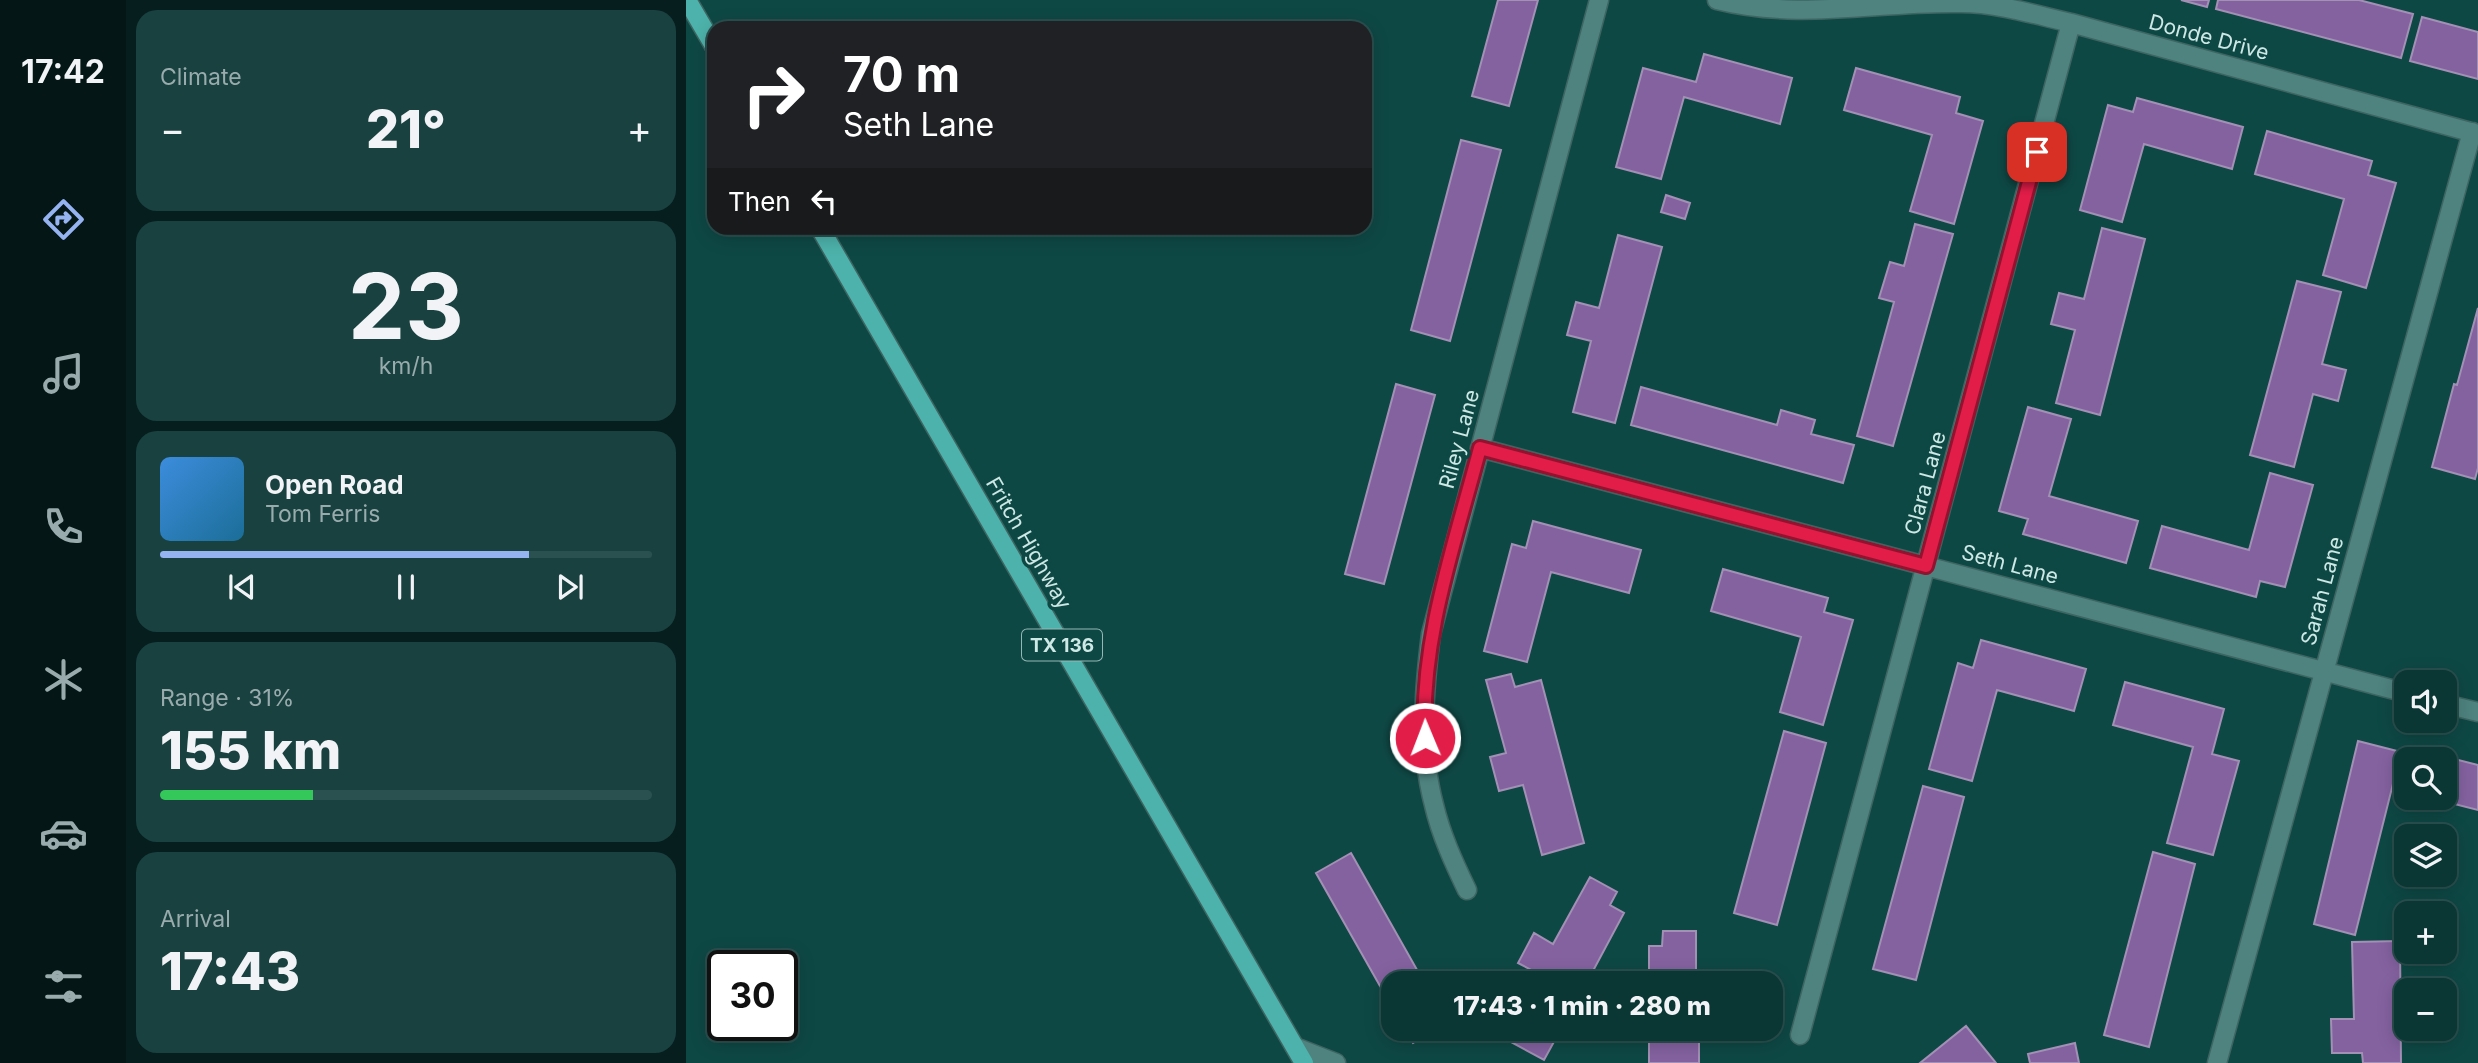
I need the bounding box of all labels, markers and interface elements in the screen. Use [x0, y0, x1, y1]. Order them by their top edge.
street label: Donde Drive [2146, 9, 2272, 65]
text: 70 m [843, 45, 960, 104]
icon: right [728, 49, 819, 140]
text: 17:42 [21, 52, 105, 91]
text: Climate [160, 63, 242, 91]
text: 21° [366, 98, 446, 161]
text: Seth Lane [843, 105, 994, 144]
text: − [160, 106, 185, 152]
text: + [627, 106, 652, 152]
pin [2007, 122, 2067, 182]
icon: arrive [2018, 133, 2056, 171]
icon: left [805, 182, 843, 220]
text: Then [728, 186, 791, 217]
icon: directions [39, 195, 88, 244]
text: 23 [348, 251, 464, 361]
icon: music [39, 349, 88, 398]
text: km/h [379, 352, 433, 380]
street label: Riley Lane [1434, 387, 1484, 491]
street label: Clara Lane [1899, 429, 1951, 537]
text: Open Road [265, 469, 404, 500]
street label: Fritch Highway [981, 472, 1077, 614]
text: Tom Ferris [265, 500, 380, 528]
icon: phone [39, 502, 88, 551]
street label: Sarah Lane [2295, 534, 2349, 648]
street label: Seth Lane [1959, 539, 2061, 589]
icon: previous [223, 568, 261, 606]
icon: pause [387, 568, 425, 606]
icon: next [551, 568, 589, 606]
road number: TX 136 [1022, 630, 1102, 660]
icon: climate [39, 655, 88, 704]
map controls [2394, 670, 2457, 1041]
button: sound [2394, 670, 2457, 733]
text: Range · 31% [160, 684, 294, 712]
position arrow [1388, 701, 1462, 775]
text: 155 km [160, 719, 341, 782]
button: search [2394, 747, 2457, 810]
icon: car [39, 809, 88, 858]
button: layers [2394, 824, 2457, 887]
button: + [2394, 901, 2457, 964]
text: Arrival [160, 905, 231, 933]
text: 17:43 [160, 940, 300, 1003]
speed limit sign: 30 [707, 950, 798, 1041]
icon: filters [39, 962, 88, 1011]
button: − [2394, 978, 2457, 1041]
text: 17:43 · 1 min · 280 m [1453, 990, 1711, 1021]

